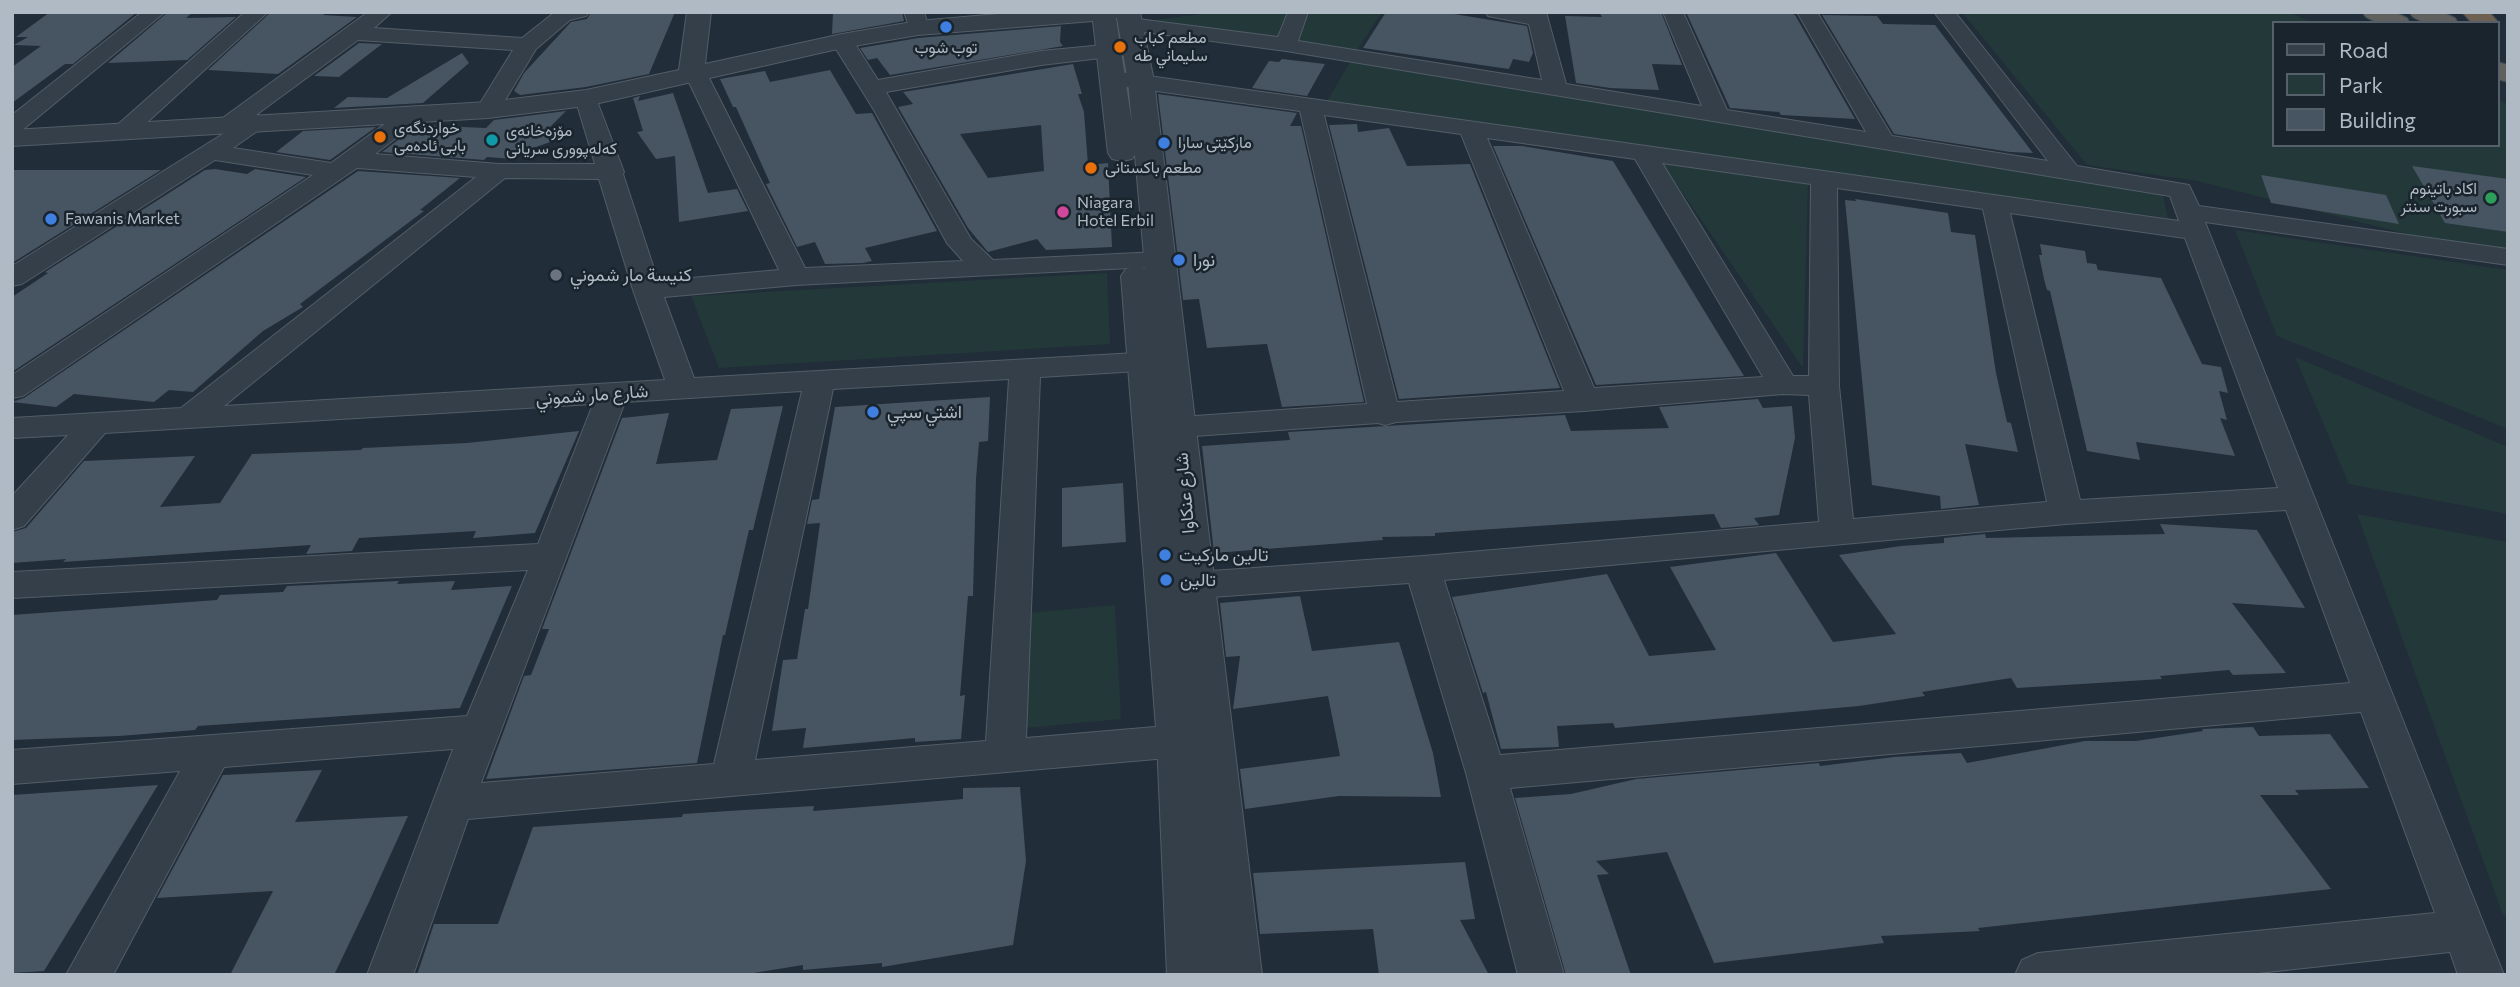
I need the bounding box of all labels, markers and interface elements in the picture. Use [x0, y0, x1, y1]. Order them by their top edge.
marker: توب شوب [938, 19, 954, 35]
legend [2272, 21, 2499, 147]
place label: مطعم كباب سليماني طه [1134, 28, 1208, 66]
text: Road [2339, 37, 2388, 62]
place label: توب شوب [915, 38, 977, 58]
marker: مطعم كباب سليماني طه [1112, 39, 1128, 55]
text: Park [2339, 72, 2383, 97]
text: Building [2339, 107, 2416, 132]
place label: خواردنگەی بابی ئادەمی [394, 118, 466, 156]
place label: مۆزەخانەی کەلەپووری سریانی [506, 121, 617, 159]
marker: خواردنگەی بابی ئادەمی [372, 129, 388, 145]
marker: مۆزەخانەی کەلەپووری سریانی [484, 132, 500, 148]
place label: مارکێتی سارا [1178, 133, 1252, 153]
marker: مارکێتی سارا [1156, 135, 1172, 151]
place label: مطعم باکستانی [1105, 158, 1201, 178]
marker: مطعم باکستانی [1083, 160, 1099, 176]
place label: اكاد باتينوم سبورت سنتر [2401, 179, 2477, 217]
marker: اكاد باتينوم سبورت سنتر [2483, 190, 2499, 206]
place label: Niagara Hotel Erbil [1077, 193, 1154, 231]
marker: Niagara Hotel Erbil [1055, 204, 1071, 220]
place label: Fawanis Market [65, 209, 180, 229]
marker: Fawanis Market [43, 211, 59, 227]
place label: نورا [1193, 249, 1215, 271]
marker: نورا [1171, 252, 1187, 268]
place label: كنيسة مار شموني [570, 264, 692, 286]
marker: كنيسة مار شموني [548, 267, 564, 283]
street label: شارع مار شموني [535, 380, 649, 410]
place label: اشتي سپي [887, 401, 962, 423]
marker: اشتي سپي [865, 404, 881, 420]
street label: شارع عنكاوا [1171, 452, 1199, 534]
place label: تالين ماركيت [1179, 544, 1268, 566]
marker: تالين ماركيت [1157, 547, 1173, 563]
place label: تالين [1180, 569, 1216, 591]
marker: تالين [1158, 572, 1174, 588]

